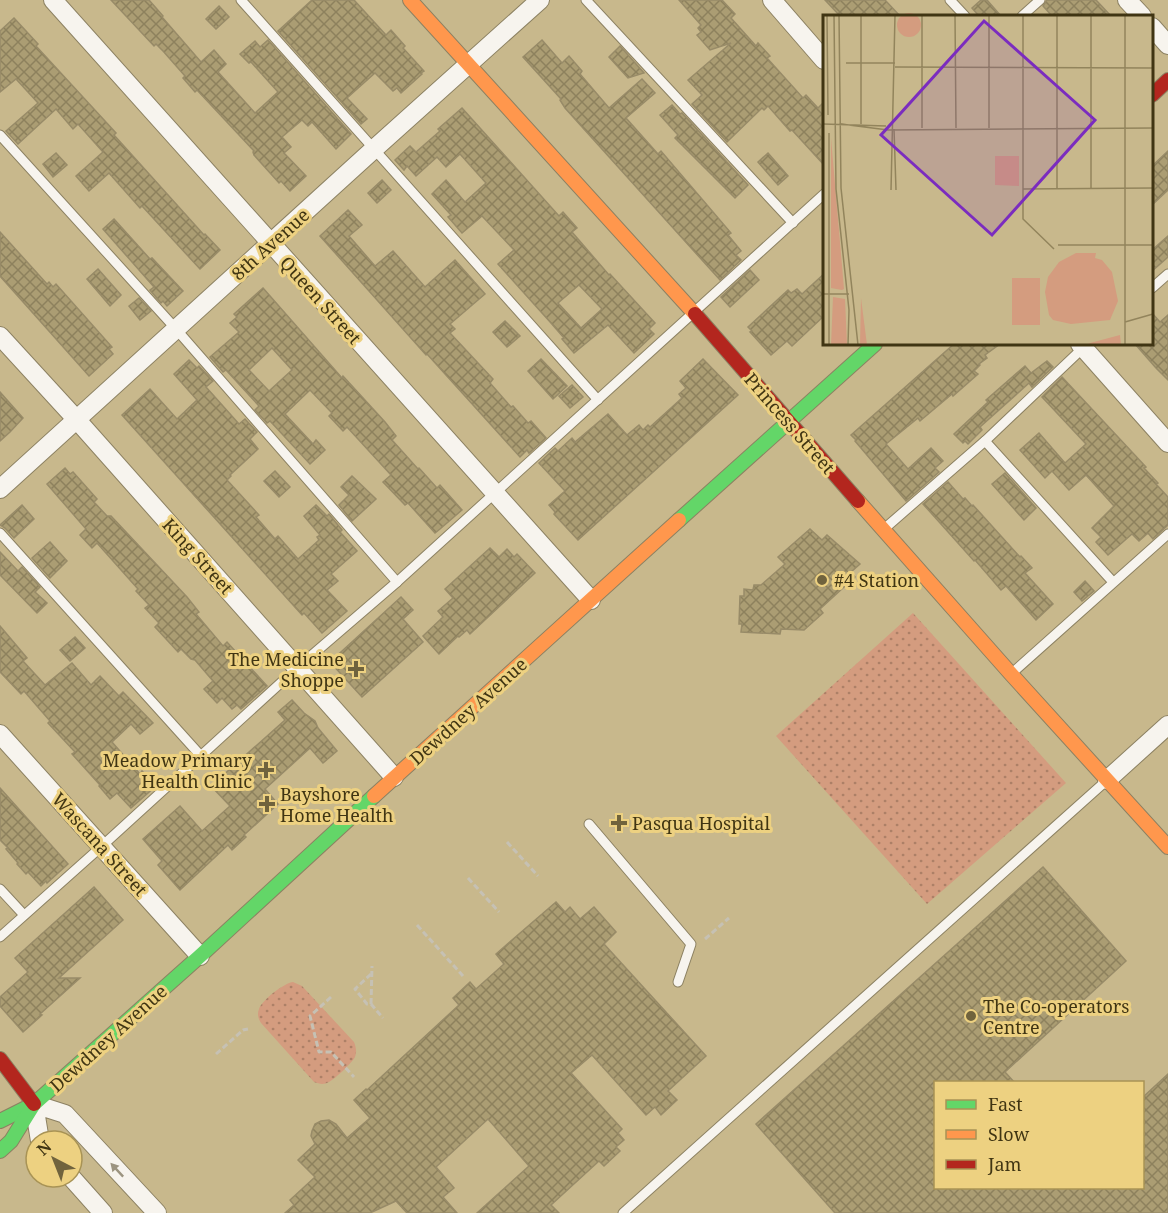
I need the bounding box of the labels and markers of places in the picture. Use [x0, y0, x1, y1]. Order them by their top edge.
place label: #4 Station [834, 568, 920, 592]
marker: #4 Station [815, 573, 829, 587]
place label: The Medicine Shoppe [228, 647, 344, 692]
marker: The Medicine Shoppe [349, 662, 363, 676]
place label: Meadow Primary Health Clinic [103, 748, 253, 793]
marker: Meadow Primary Health Clinic [257, 761, 275, 779]
place label: Bayshore Home Health [280, 782, 393, 827]
marker: Bayshore Home Health [258, 795, 276, 813]
place label: Pasqua Hospital [632, 811, 770, 835]
marker: Pasqua Hospital [610, 814, 628, 832]
place label: The Co-operators Centre [983, 994, 1129, 1039]
marker: The Co-operators Centre [964, 1009, 978, 1023]

